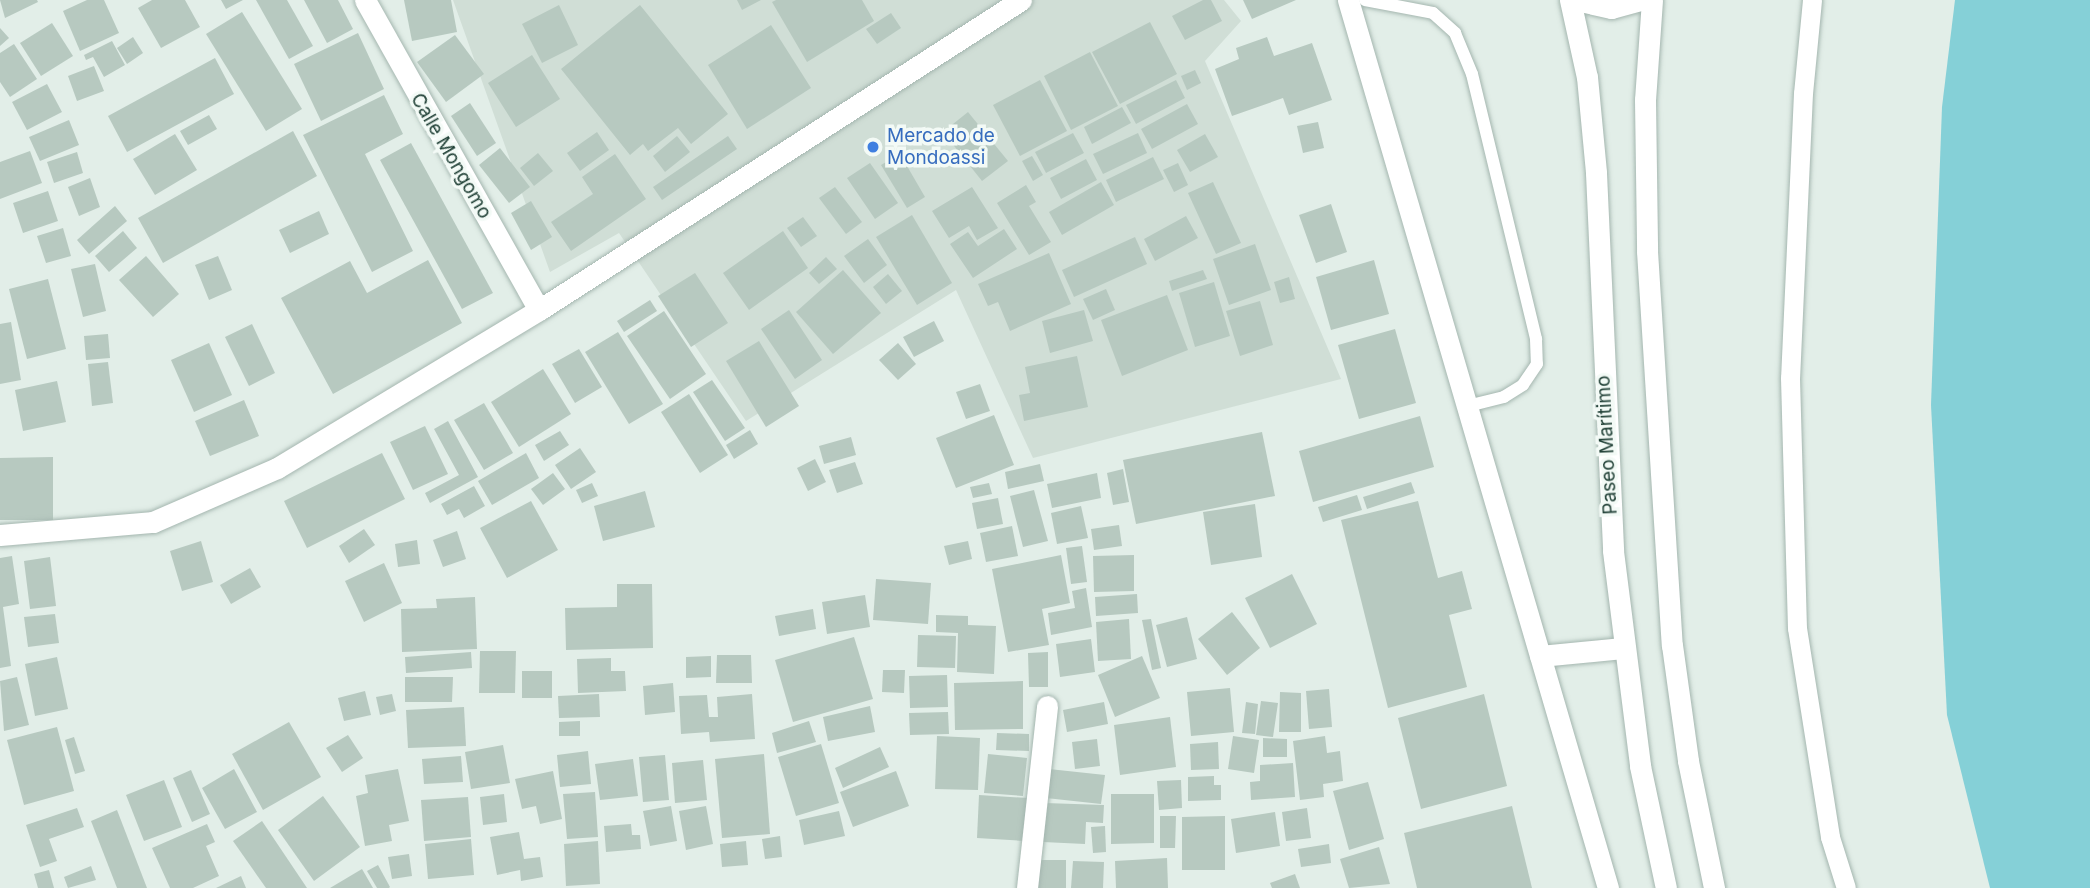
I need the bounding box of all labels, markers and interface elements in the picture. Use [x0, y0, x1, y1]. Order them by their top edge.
street label: Calle Mongomo [406, 89, 496, 223]
place label: Mercado de Mondoassi [887, 125, 995, 169]
marker: Mercado de Mondoassi [865, 139, 881, 155]
street label: Paseo Marítimo [1592, 375, 1622, 515]

